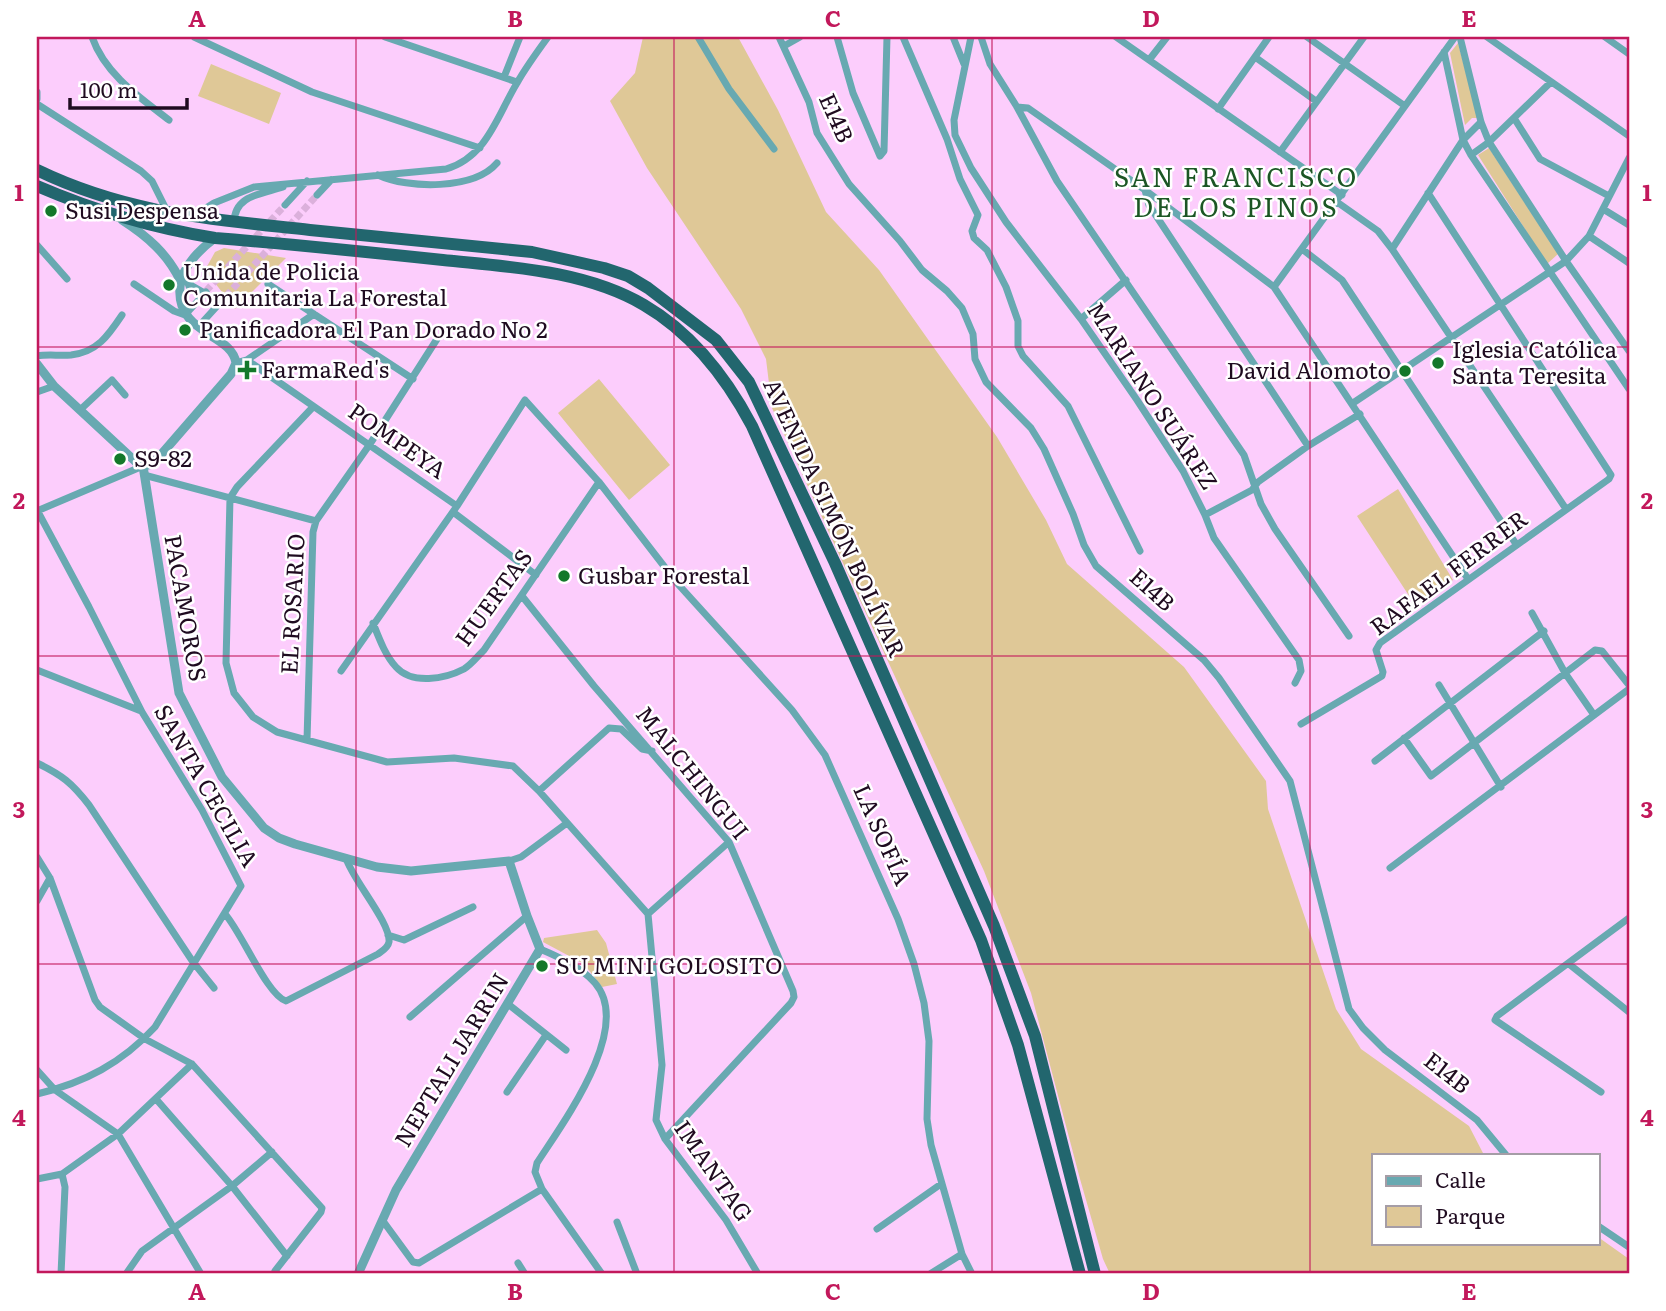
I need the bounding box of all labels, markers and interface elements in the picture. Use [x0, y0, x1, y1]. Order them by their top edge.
text: A [188, 0, 206, 34]
text: B [507, 0, 523, 34]
text: C [825, 0, 841, 34]
text: D [1142, 0, 1160, 34]
text: E [1461, 0, 1477, 34]
scale bar [70, 66, 187, 110]
text: 100 m [80, 73, 137, 104]
street label: E14B [812, 87, 864, 147]
district label: SAN FRANCISCO DE LOS PINOS [1114, 156, 1358, 225]
text: 1 [14, 174, 24, 208]
text: 1 [1642, 174, 1652, 208]
place label: Susi Despensa [65, 192, 220, 226]
marker: Susi Despensa [43, 203, 59, 219]
place label: Unida de Policia Comunitaria La Forestal [183, 253, 448, 313]
marker: Unida de Policia Comunitaria La Forestal [161, 277, 177, 293]
street label: MARIANO SUÁREZ [1080, 294, 1227, 496]
place label: Panificadora El Pan Dorado No 2 [199, 311, 548, 345]
marker: Panificadora El Pan Dorado No 2 [177, 322, 193, 338]
place label: Iglesia Católica Santa Teresita [1452, 331, 1618, 391]
place label: FarmaRed's [261, 351, 389, 385]
place label: David Alomoto [1226, 352, 1391, 386]
marker: Iglesia Católica Santa Teresita [1430, 355, 1446, 371]
marker: FarmaRed's [239, 362, 255, 378]
marker: David Alomoto [1397, 363, 1413, 379]
street label: AVENIDA SIMÓN BOLÍVAR [756, 372, 916, 663]
street label: POMPEYA [342, 393, 454, 486]
place label: S9-82 [134, 440, 192, 474]
marker: S9-82 [112, 451, 128, 467]
text: 2 [13, 482, 25, 516]
text: 2 [1641, 482, 1653, 516]
street label: RAFAEL FERRER [1362, 500, 1534, 642]
street label: PACAMOROS [157, 532, 217, 684]
street label: EL ROSARIO [270, 533, 312, 675]
street label: HUERTAS [445, 541, 539, 652]
place label: Gusbar Forestal [578, 557, 750, 591]
street label: E14B [1123, 559, 1184, 618]
marker: Gusbar Forestal [556, 568, 572, 584]
street label: SANTA CECILIA [147, 697, 268, 873]
street label: MALCHINGUI [629, 698, 758, 846]
street label: LA SOFÍA [846, 778, 921, 890]
text: 3 [13, 791, 25, 825]
text: 3 [1641, 791, 1653, 825]
place label: SU MINI GOLOSITO [556, 947, 783, 981]
marker: SU MINI GOLOSITO [534, 958, 550, 974]
street label: NEPTALI JARRIN [385, 965, 516, 1153]
street label: E14B [1418, 1042, 1479, 1101]
text: 4 [12, 1099, 26, 1133]
text: 4 [1640, 1099, 1654, 1133]
street label: IMANTAG [667, 1112, 762, 1228]
legend [1372, 1154, 1600, 1244]
text: Calle [1435, 1163, 1486, 1194]
text: Parque [1435, 1199, 1505, 1230]
text: A [188, 1273, 206, 1307]
text: B [507, 1273, 523, 1307]
text: C [825, 1273, 841, 1307]
text: D [1142, 1273, 1160, 1307]
text: E [1461, 1273, 1477, 1307]

